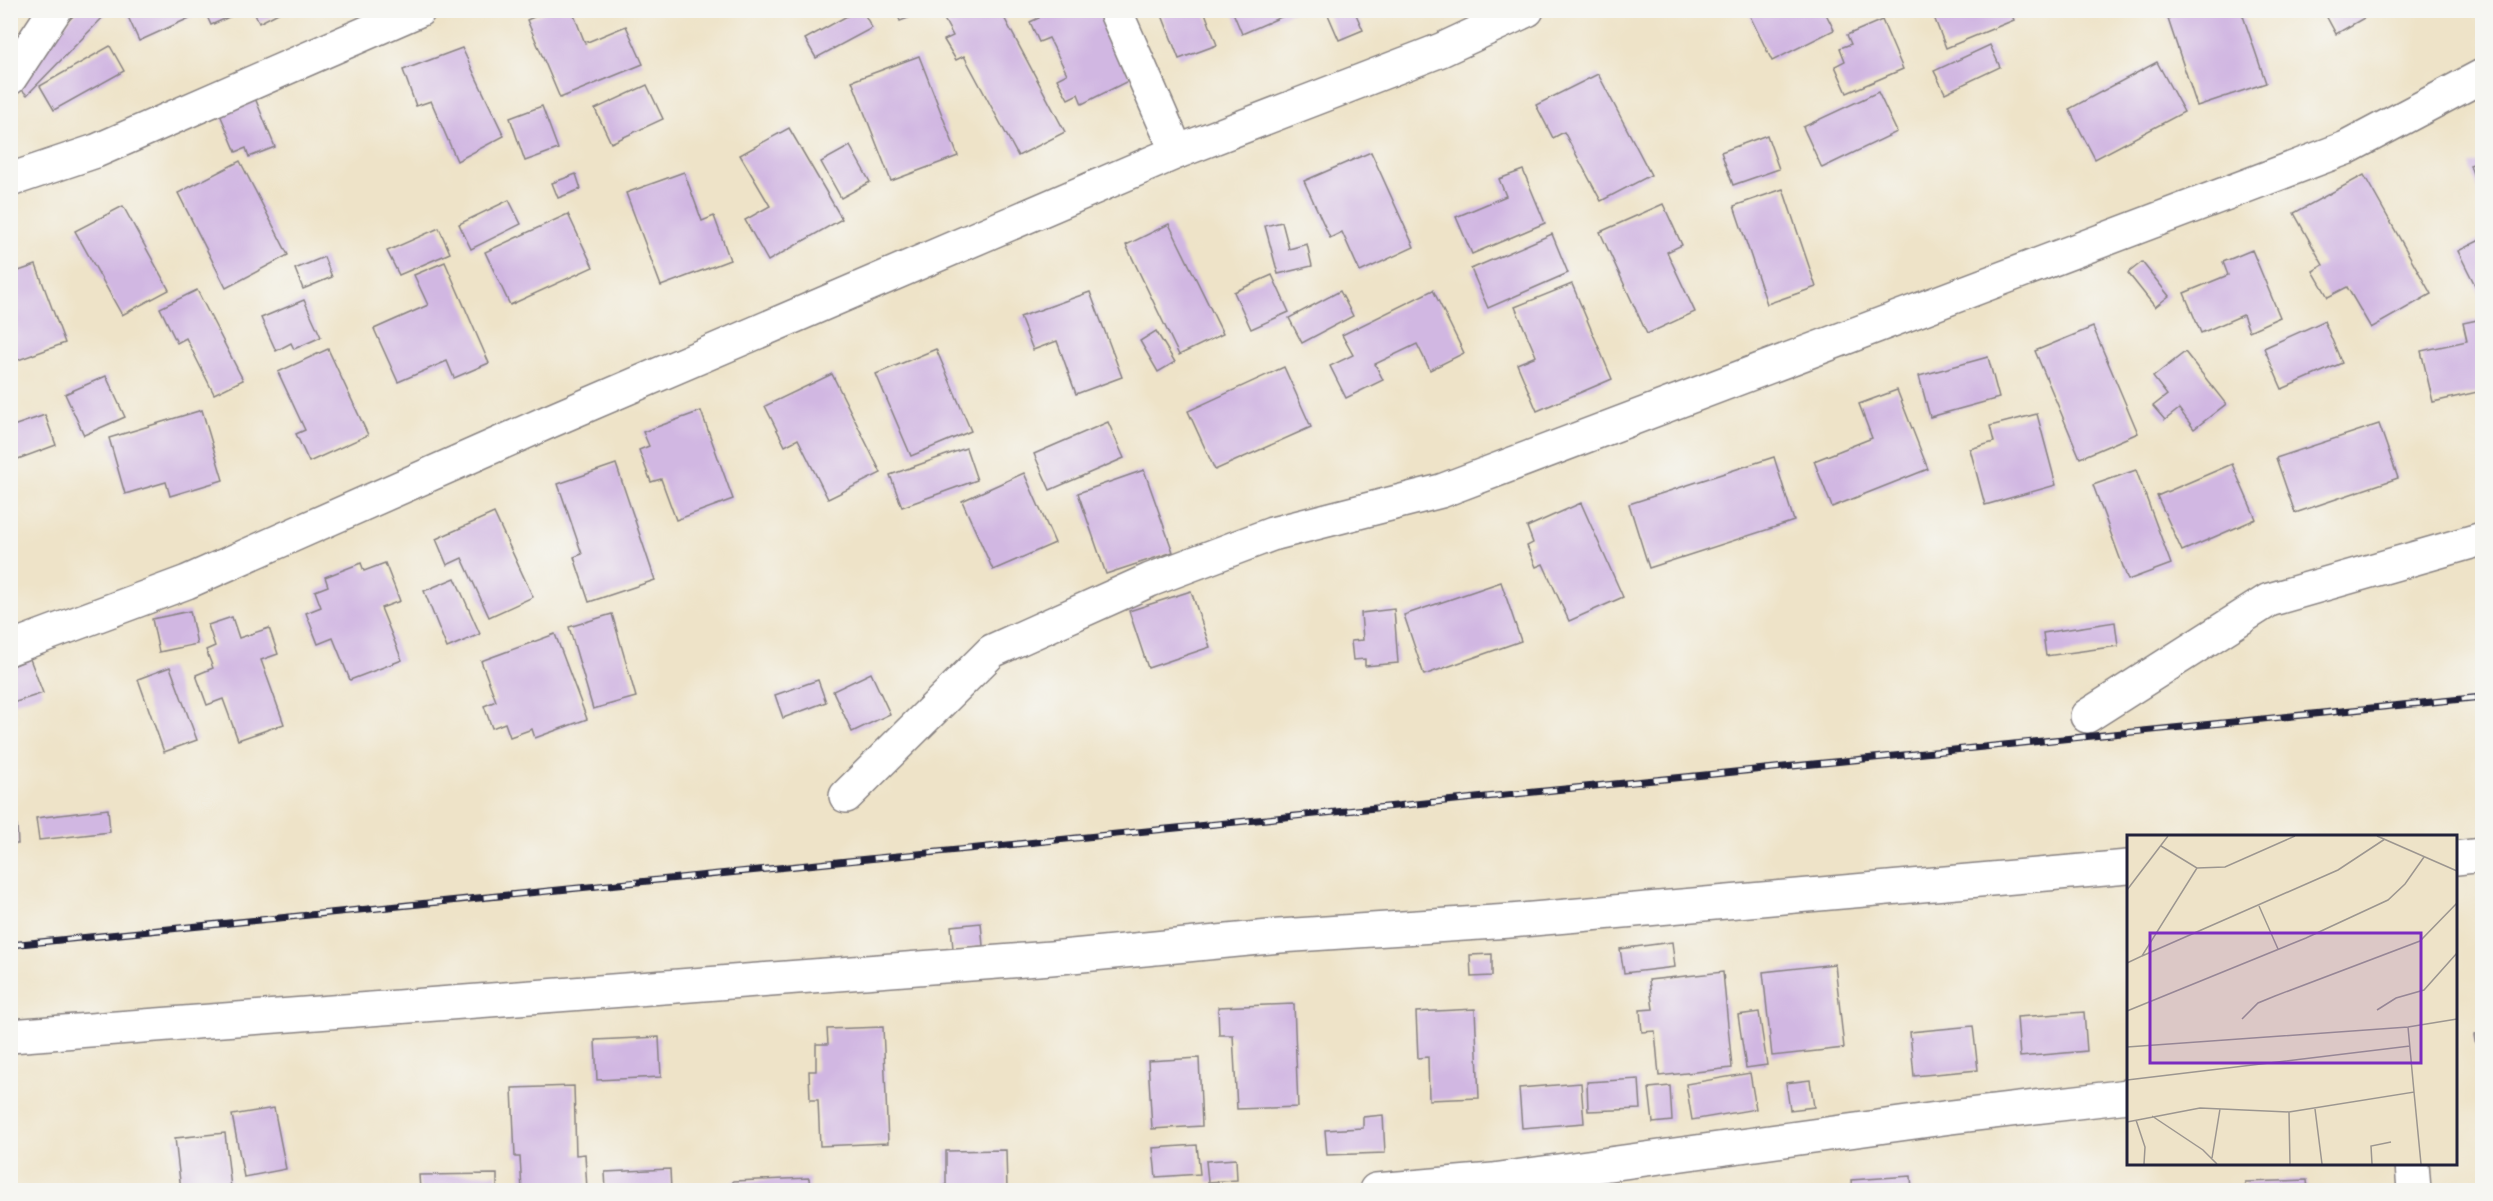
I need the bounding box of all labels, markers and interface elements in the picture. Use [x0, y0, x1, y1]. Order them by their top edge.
inset map [2127, 835, 2457, 1165]

